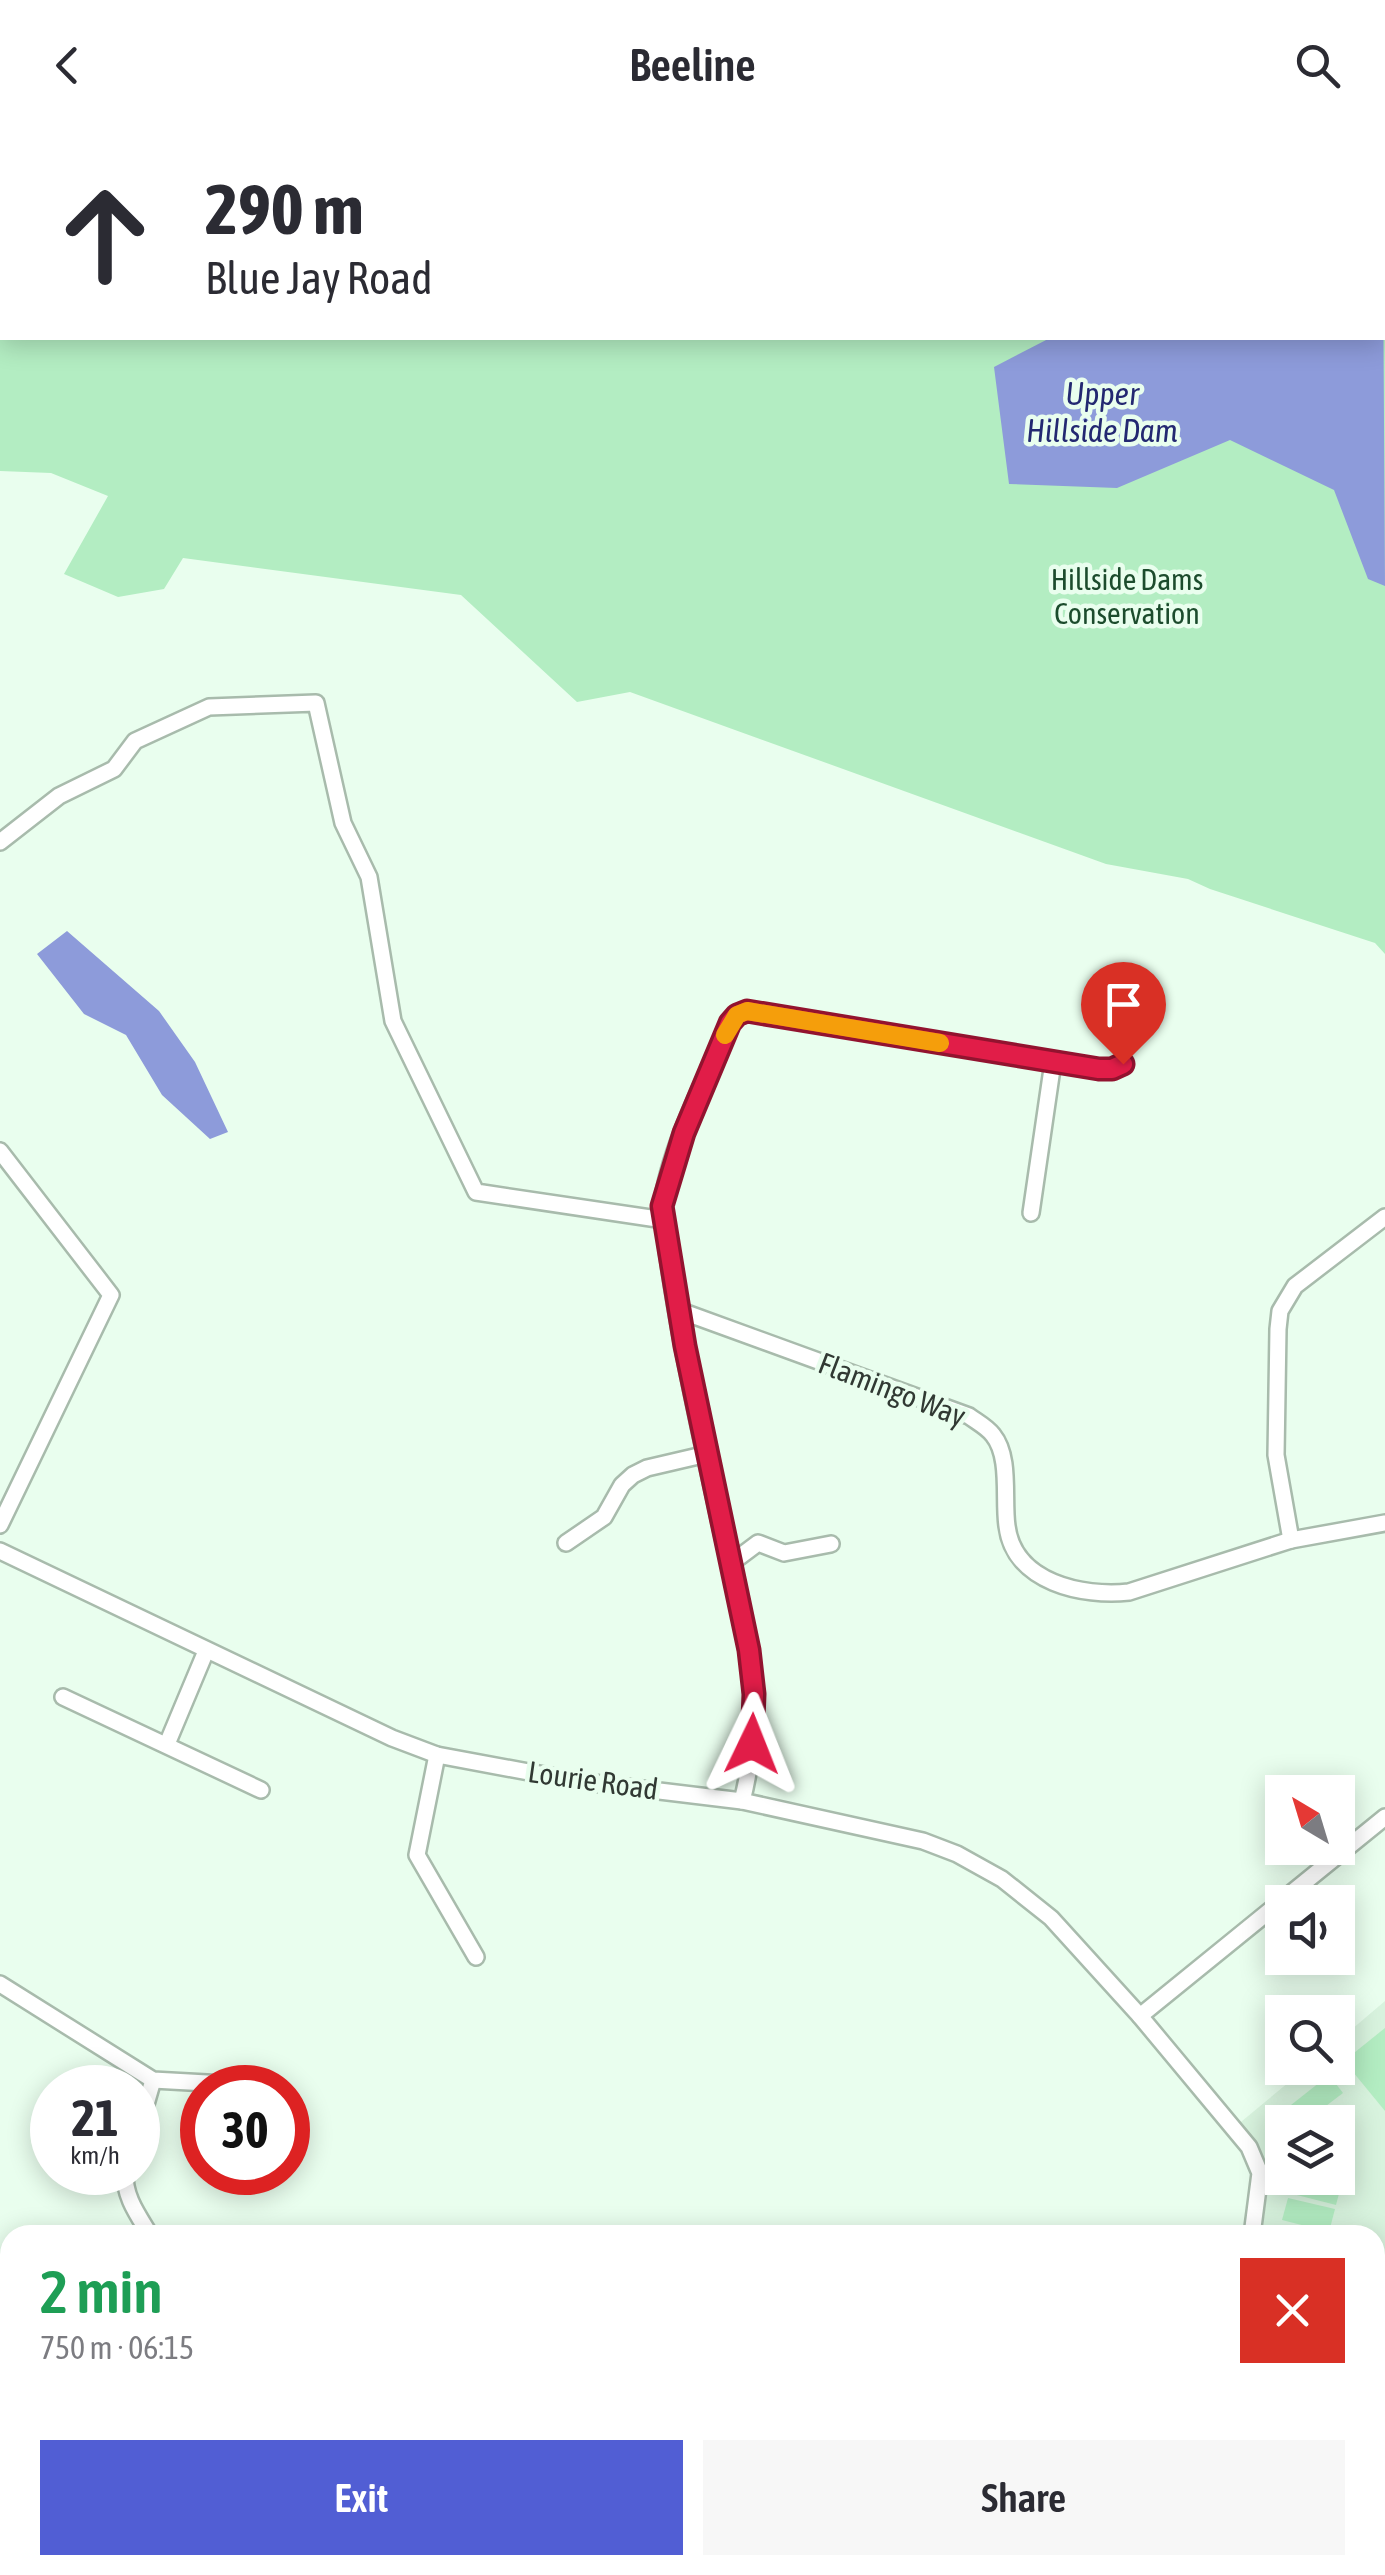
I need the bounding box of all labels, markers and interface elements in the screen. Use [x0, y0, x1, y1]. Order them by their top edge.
icon: back [40, 38, 95, 93]
icon: search [1290, 38, 1345, 93]
text: Beeline [629, 39, 756, 91]
text: 290 m [205, 169, 364, 249]
icon: ahead [40, 170, 170, 300]
text: Blue Jay Road [205, 252, 433, 304]
water label: Upper Hillside Dam [1026, 375, 1178, 449]
park label: Hillside Dams Conservation [1051, 562, 1203, 630]
pin [1081, 962, 1166, 1065]
icon: arrive [1096, 977, 1151, 1032]
street label: Flamingo Way [814, 1345, 971, 1433]
position arrow [700, 1692, 804, 1796]
street label: Lourie Road [526, 1754, 660, 1806]
north arrow [1265, 1775, 1355, 1865]
map controls [1265, 1775, 1355, 2195]
button: sound [1265, 1885, 1355, 1975]
button: search [1265, 1995, 1355, 2085]
speed limit sign: 30 [180, 2065, 310, 2195]
text: 21 [71, 2089, 118, 2147]
button: layers [1265, 2105, 1355, 2195]
text: km/h [70, 2141, 120, 2169]
text: 2 min [40, 2257, 163, 2326]
button: close [1240, 2258, 1345, 2363]
text: 750 m · 06:15 [40, 2329, 194, 2366]
button: Exit [40, 2440, 683, 2555]
button: Share [703, 2440, 1345, 2555]

